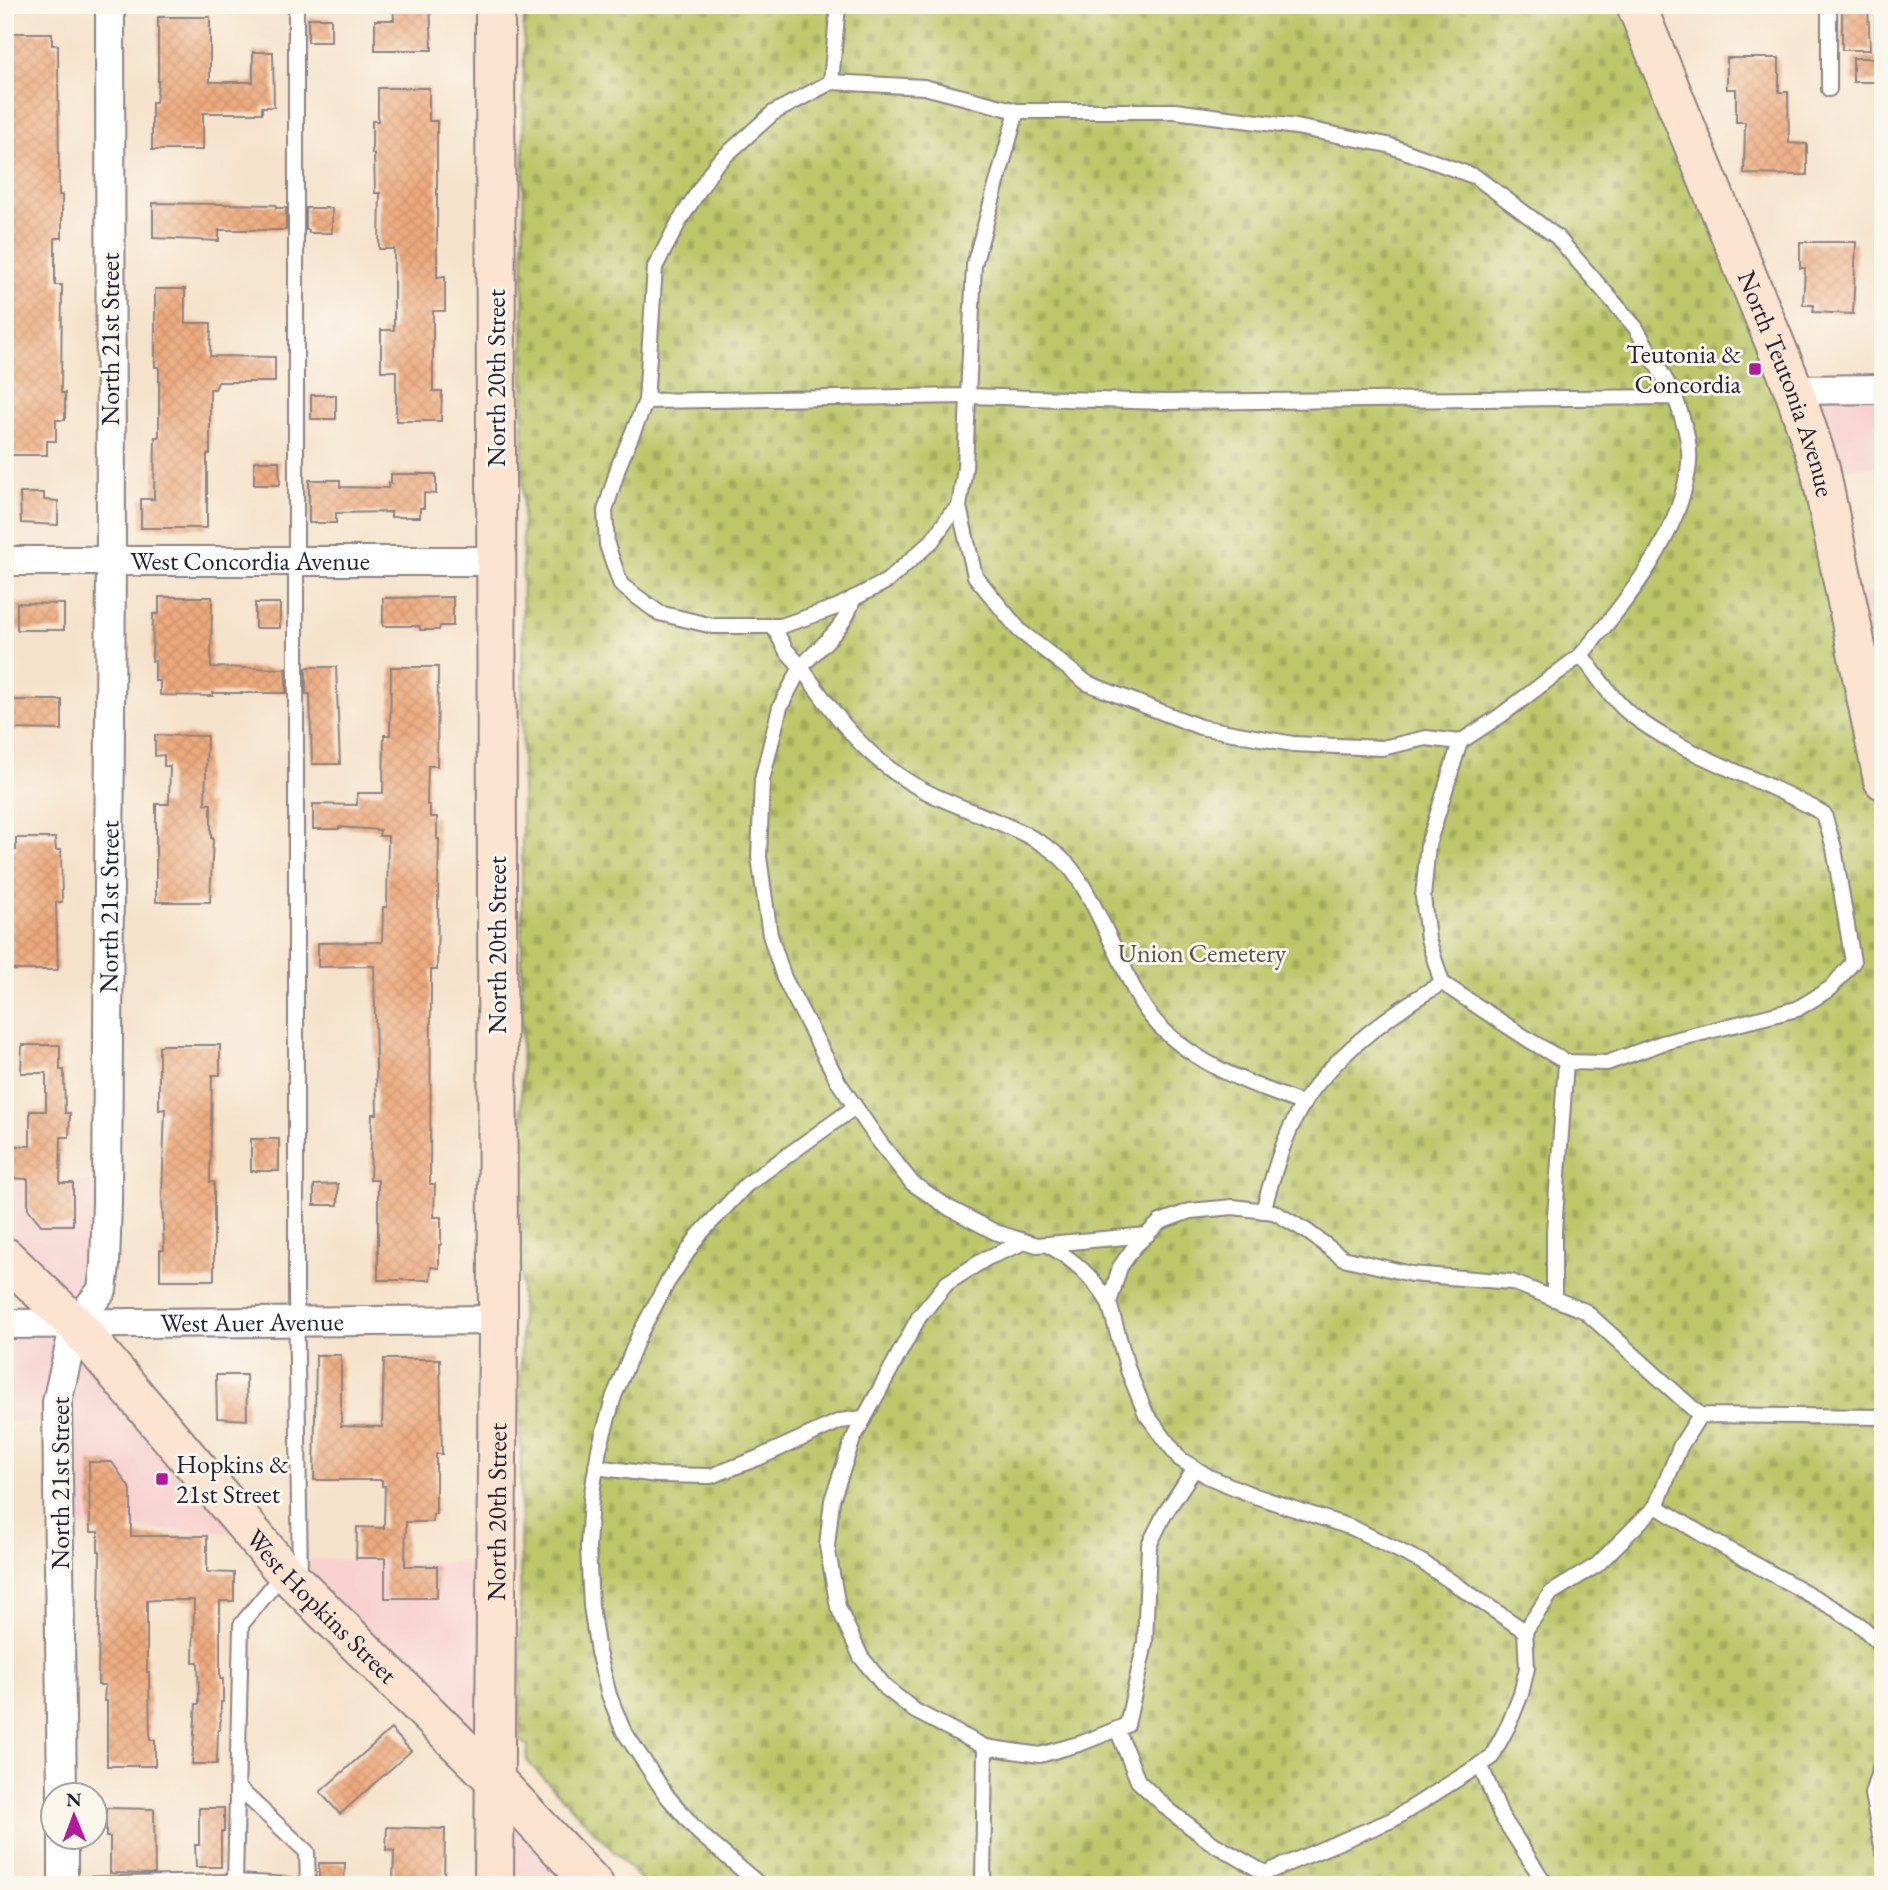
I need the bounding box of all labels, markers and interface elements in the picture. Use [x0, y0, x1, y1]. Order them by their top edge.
street label: North 21st Street [93, 253, 127, 425]
street label: North Teutonia Avenue [1730, 266, 1842, 500]
street label: North 20th Street [479, 289, 513, 467]
place label: Teutonia & Concordia [1626, 337, 1742, 401]
marker: Teutonia & Concordia [1747, 361, 1763, 377]
street label: West Concordia Avenue [130, 544, 370, 578]
street label: North 21st Street [91, 820, 126, 993]
street label: North 20th Street [480, 856, 514, 1034]
park label: Union Cemetery [1118, 936, 1287, 970]
street label: West Auer Avenue [160, 1304, 344, 1340]
street label: North 21st Street [43, 1397, 77, 1569]
street label: North 20th Street [479, 1423, 514, 1601]
place label: Hopkins & 21st Street [176, 1447, 289, 1511]
marker: Hopkins & 21st Street [154, 1471, 170, 1487]
street label: West Hopkins Street [239, 1522, 405, 1691]
north arrow [38, 1782, 108, 1852]
text: N [66, 1787, 82, 1812]

